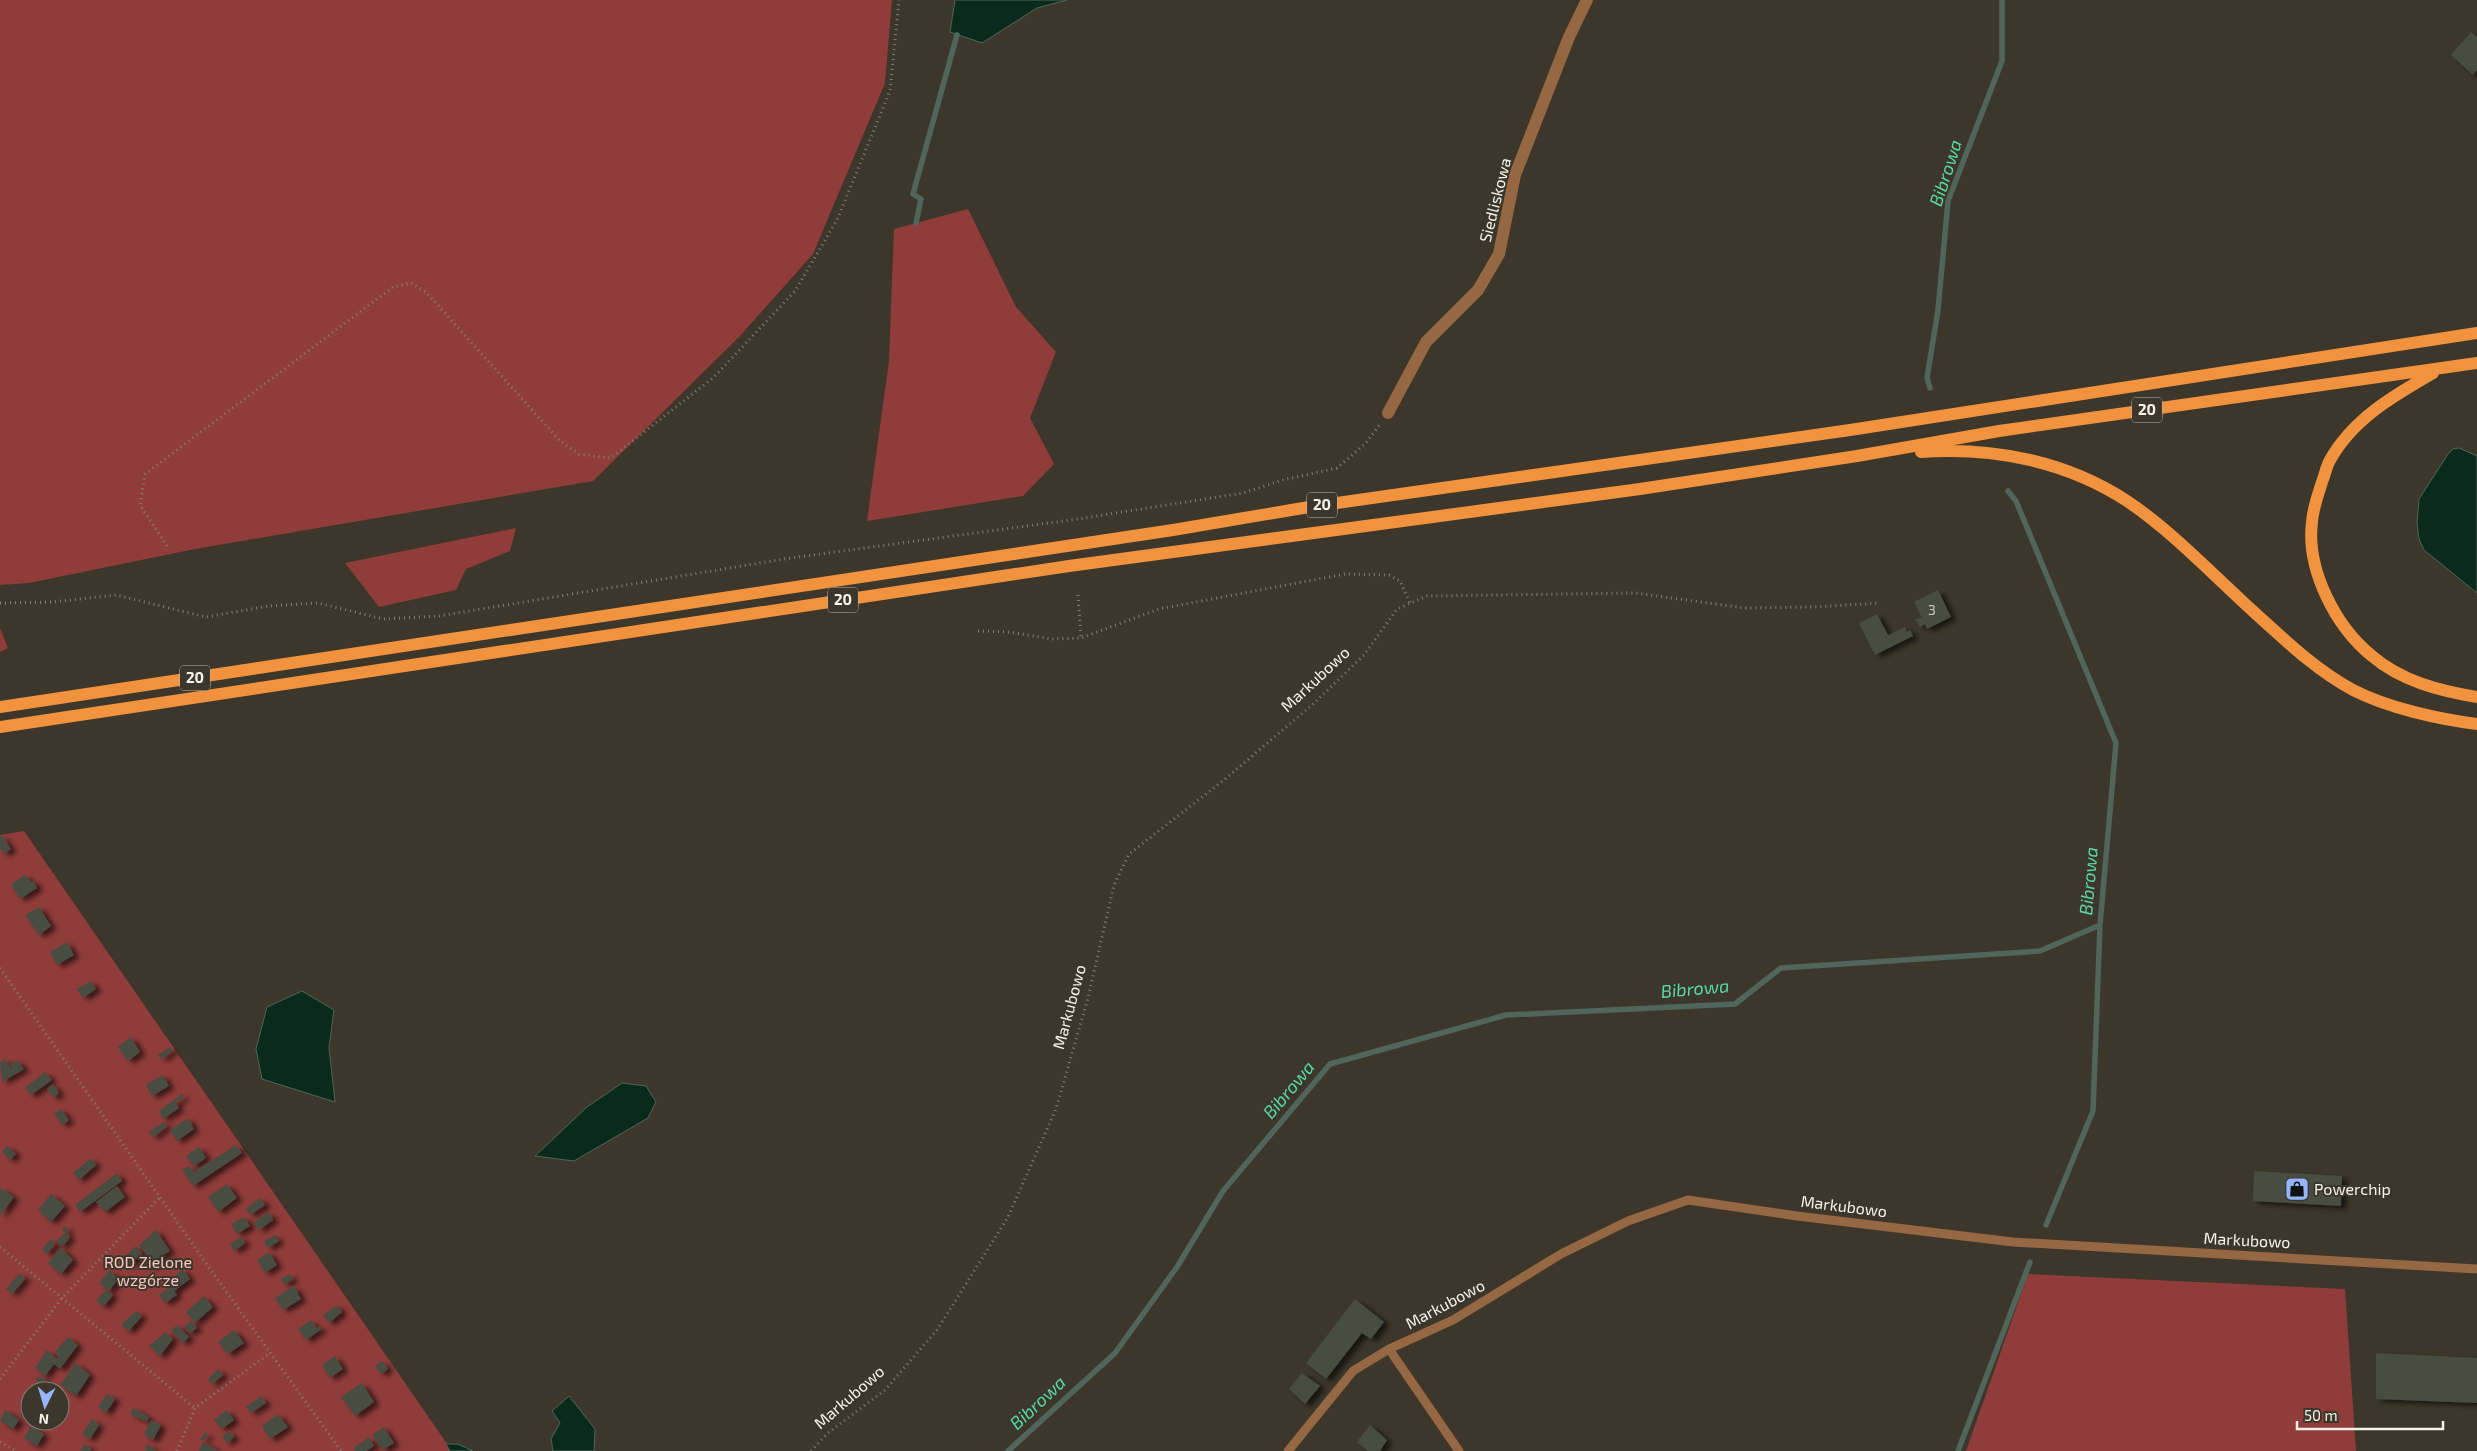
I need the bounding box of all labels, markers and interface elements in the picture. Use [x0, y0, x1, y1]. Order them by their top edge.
water label: Bibrowa [1924, 137, 1966, 209]
street label: Siedliskowa [1475, 156, 1514, 244]
road number: 20 [2132, 398, 2162, 422]
road number: 20 [1307, 492, 1337, 518]
road number: 20 [828, 588, 858, 612]
house number: 3 [1928, 601, 1936, 618]
street label: Markubowo [1276, 642, 1353, 715]
road number: 20 [180, 666, 210, 690]
water label: Bibrowa [2074, 846, 2102, 916]
street label: Markubowo [1048, 962, 1089, 1051]
water label: Bibrowa [1660, 974, 1730, 1002]
water label: Bibrowa [1258, 1056, 1319, 1123]
shop icon: Powerchip [2284, 1176, 2310, 1202]
place label: Powerchip [2314, 1179, 2391, 1198]
street label: Markubowo [1800, 1191, 1888, 1220]
street label: Markubowo [2203, 1228, 2291, 1251]
park label: ROD Zielone wzgórze [104, 1252, 192, 1289]
street label: Markubowo [1402, 1275, 1488, 1332]
street label: Markubowo [810, 1361, 888, 1432]
water label: Bibrowa [1005, 1371, 1070, 1434]
north arrow [20, 1381, 70, 1431]
scale bar [2297, 1398, 2443, 1430]
text: 50 m [2304, 1406, 2338, 1424]
text: N [38, 1411, 50, 1428]

